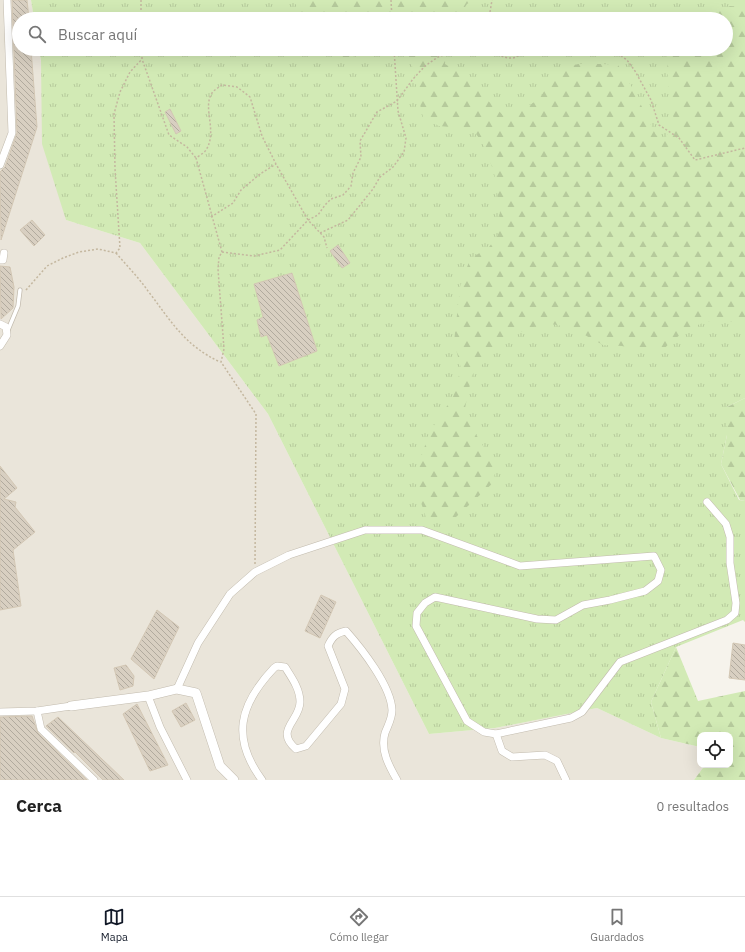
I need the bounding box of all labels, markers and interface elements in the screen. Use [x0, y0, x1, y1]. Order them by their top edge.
search box [12, 12, 733, 56]
icon: search [26, 23, 48, 45]
text: Buscar aquí [58, 25, 137, 44]
map controls [697, 732, 733, 768]
button: locate [697, 732, 733, 768]
text: Cerca [16, 795, 62, 817]
text: 0 resultados [656, 798, 729, 815]
tab: Mapa [101, 906, 128, 944]
tab: Cómo llegar [330, 906, 389, 944]
tab: Guardados [590, 906, 644, 944]

